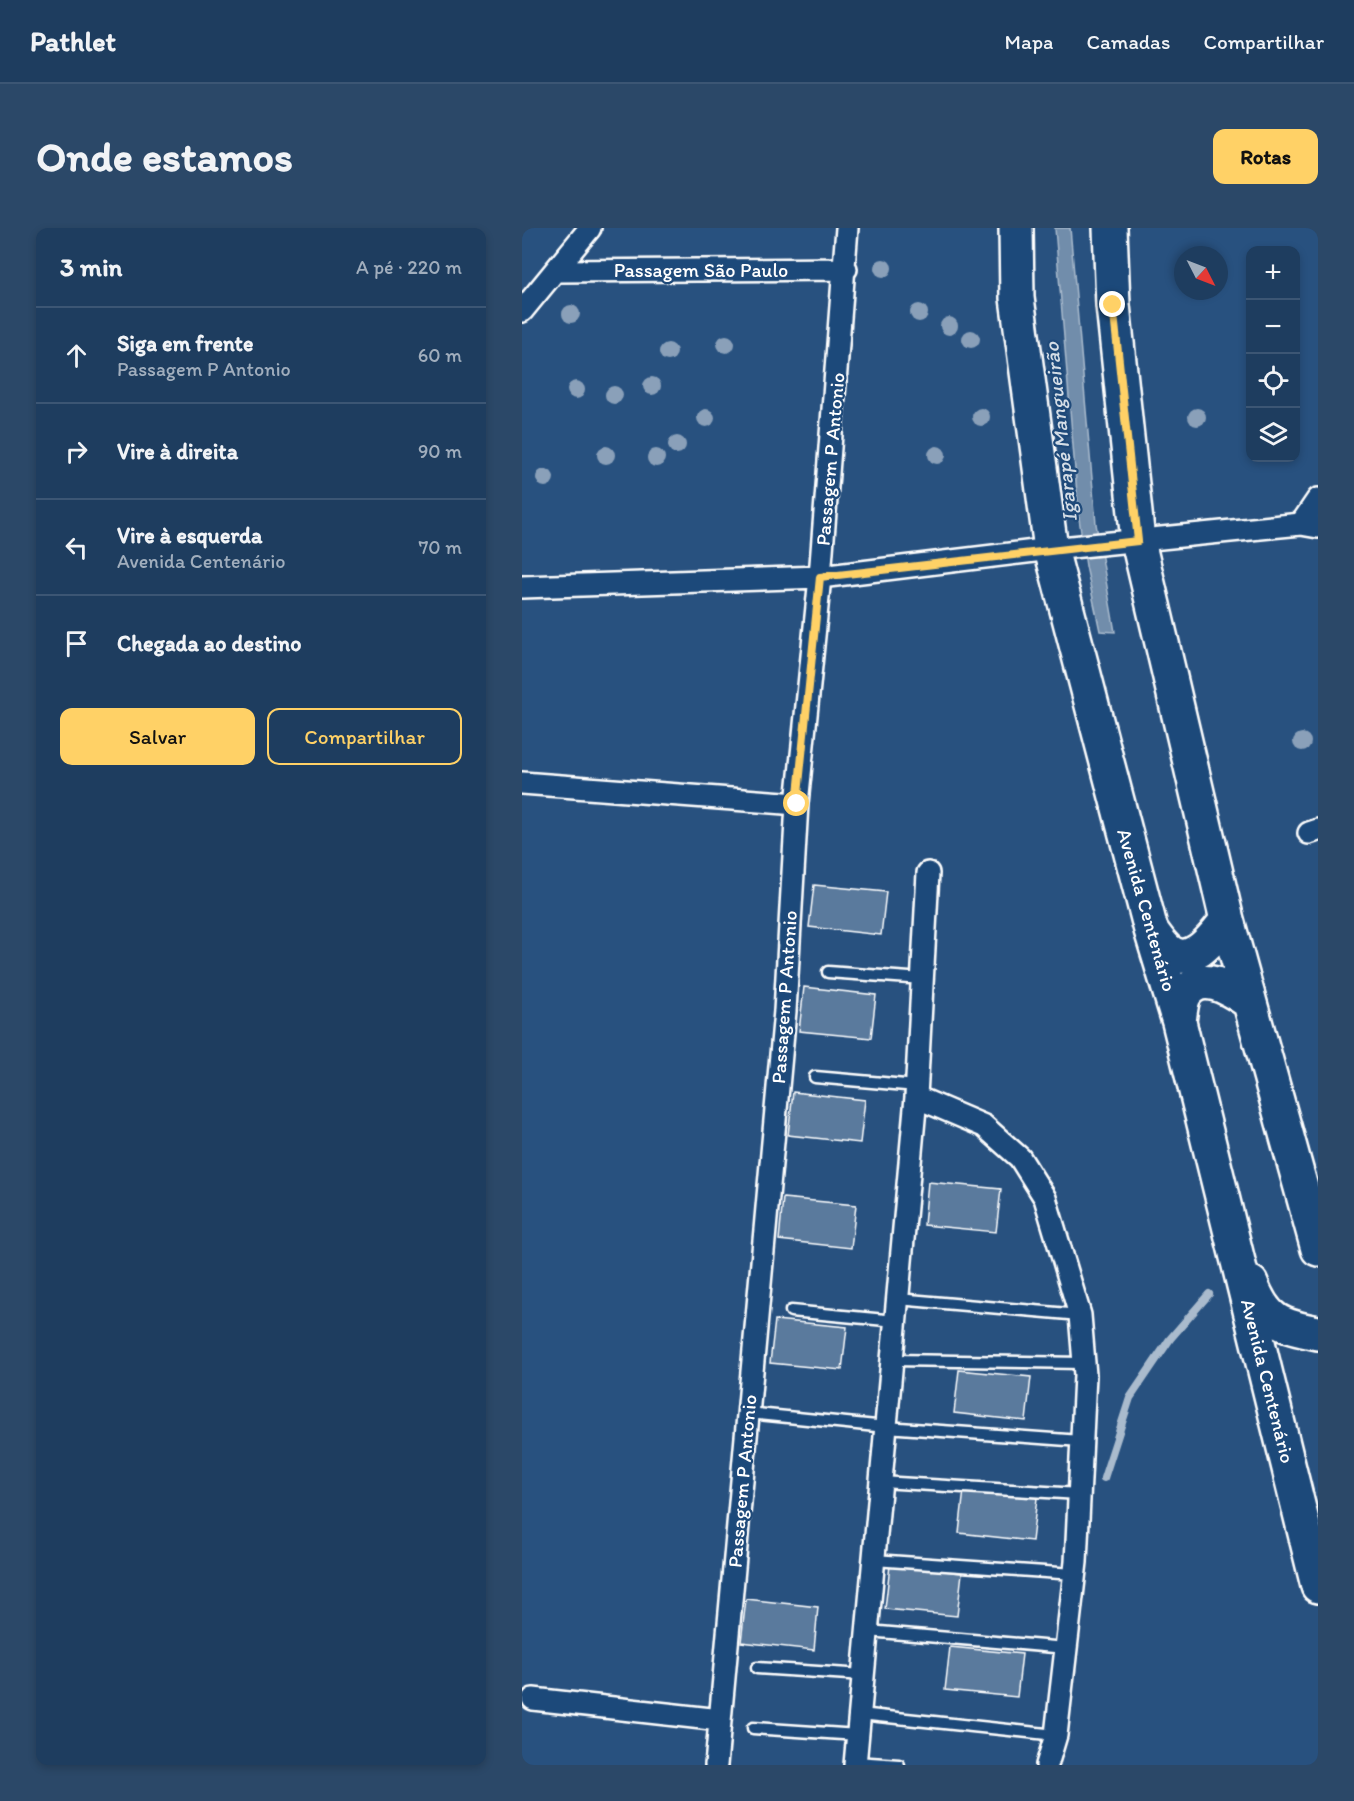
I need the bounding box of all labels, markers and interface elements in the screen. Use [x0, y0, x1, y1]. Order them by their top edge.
text: Pathlet [30, 24, 116, 58]
text: Mapa [1005, 29, 1053, 54]
text: Camadas [1086, 29, 1170, 54]
text: Compartilhar [1203, 29, 1324, 54]
button: Rotas [1213, 129, 1318, 184]
text: Onde estamos [36, 131, 293, 182]
north arrow [1174, 246, 1228, 300]
map controls [1246, 246, 1300, 462]
button: + [1246, 246, 1300, 300]
text: 3 min [60, 251, 122, 283]
text: A pé · 220 m [356, 255, 462, 279]
street label: Passagem São Paulo [614, 258, 788, 282]
route end [1099, 291, 1125, 317]
button: − [1246, 300, 1300, 354]
text: Siga em frente [117, 330, 253, 357]
icon: ahead [60, 339, 93, 372]
water label: Igarapé Mangueirão [1038, 340, 1082, 523]
text: 60 m [418, 343, 462, 367]
button: locate [1246, 354, 1300, 408]
text: Passagem P Antonio [117, 357, 291, 381]
street label: Passagem P Antonio [810, 371, 850, 547]
button: layers [1246, 408, 1300, 462]
icon: right [60, 435, 93, 468]
text: Vire à direita [117, 438, 238, 465]
text: 90 m [418, 439, 462, 463]
text: Vire à esquerda [117, 522, 262, 549]
icon: left [60, 531, 93, 564]
text: 70 m [418, 535, 462, 559]
text: Avenida Centenário [117, 549, 286, 573]
icon: arrive [60, 627, 93, 660]
text: Chegada ao destino [117, 630, 301, 657]
button: Salvar [60, 708, 255, 765]
button: Compartilhar [267, 708, 462, 765]
route start [783, 790, 809, 816]
street label: Avenida Centenário [1112, 826, 1182, 994]
street label: Passagem P Antonio [766, 909, 802, 1085]
street label: Avenida Centenário [1236, 1296, 1300, 1466]
street label: Passagem P Antonio [722, 1393, 762, 1569]

